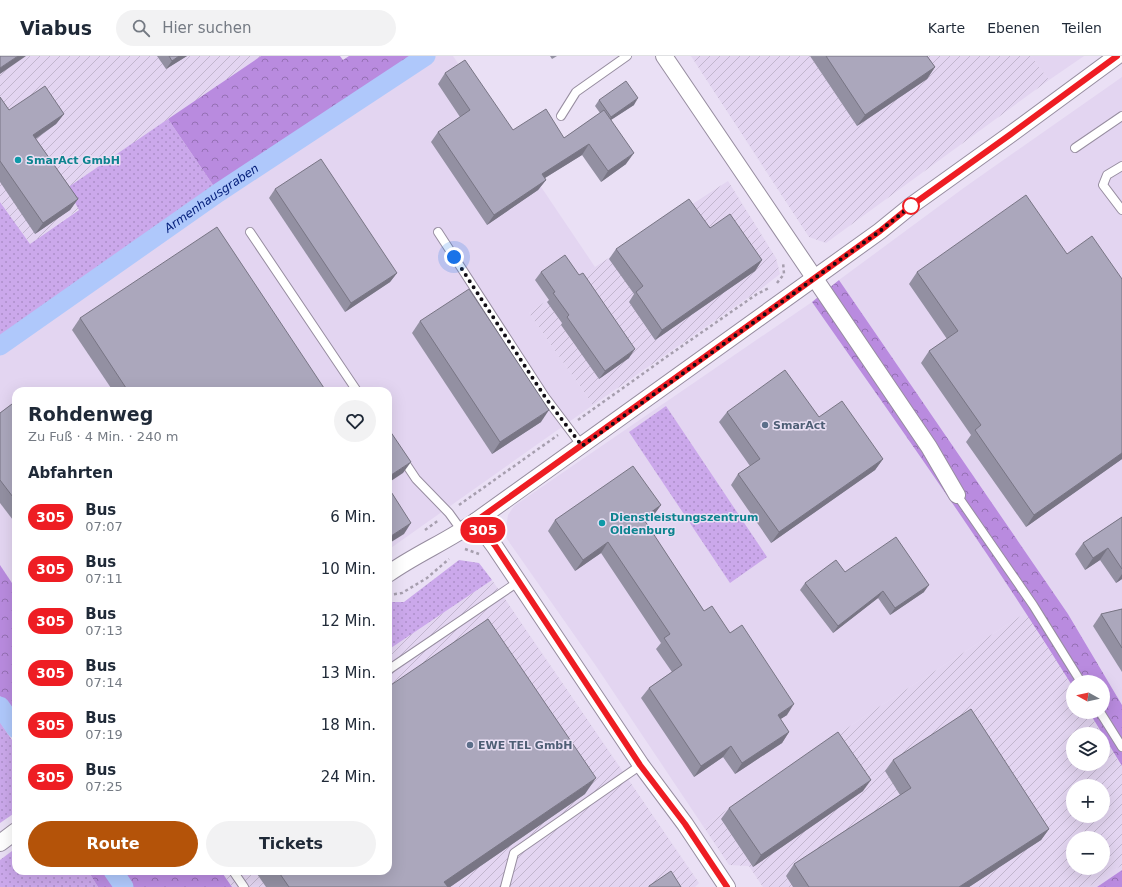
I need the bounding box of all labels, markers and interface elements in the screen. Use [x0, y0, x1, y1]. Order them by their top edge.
search box [116, 10, 396, 46]
text: Viabus [20, 17, 92, 39]
icon: search [130, 17, 152, 39]
text: Hier suchen [162, 19, 252, 37]
text: Karte [928, 20, 965, 36]
text: Ebenen [987, 20, 1040, 36]
text: Teilen [1062, 20, 1102, 36]
place label: SmarAct GmbH [26, 154, 120, 167]
marker: SmarAct GmbH [13, 155, 23, 165]
water label: Armenhausgraben [161, 161, 261, 236]
unlabelled marker [902, 197, 920, 215]
your location [444, 247, 464, 267]
button: heart [334, 400, 376, 442]
text: Rohdenweg [28, 403, 153, 425]
place label: SmarAct [773, 419, 826, 432]
marker: SmarAct [760, 420, 770, 430]
text: Zu Fuß · 4 Min. · 240 m [28, 429, 178, 444]
text: Abfahrten [28, 464, 113, 482]
text: Bus [85, 501, 116, 519]
text: 6 Min. [330, 508, 376, 526]
text: 305 [36, 509, 65, 525]
place label: Dienstleistungszentrum Oldenburg [610, 511, 759, 537]
line badge: 305 [460, 517, 506, 543]
marker: Dienstleistungszentrum Oldenburg [597, 518, 607, 528]
text: 07:07 [85, 519, 123, 534]
text: 305 [468, 522, 498, 538]
text: Bus [85, 553, 116, 571]
text: 10 Min. [321, 560, 376, 578]
text: 305 [36, 561, 65, 577]
text: 07:11 [85, 571, 123, 586]
text: Bus [85, 605, 116, 623]
text: 12 Min. [321, 612, 376, 630]
text: 305 [36, 613, 65, 629]
text: 07:13 [85, 623, 123, 638]
text: Bus [85, 657, 116, 675]
text: 13 Min. [321, 664, 376, 682]
text: 305 [36, 665, 65, 681]
text: 07:14 [85, 675, 123, 690]
north arrow [1066, 675, 1110, 719]
map controls [1066, 675, 1110, 875]
text: Bus [85, 709, 116, 727]
text: 18 Min. [321, 716, 376, 734]
text: 305 [36, 717, 65, 733]
text: 07:19 [85, 727, 123, 742]
button: layers [1066, 727, 1110, 771]
place label: EWE TEL GmbH [478, 739, 572, 752]
marker: EWE TEL GmbH [465, 740, 475, 750]
text: Bus [85, 761, 116, 779]
text: 24 Min. [321, 768, 376, 786]
text: 305 [36, 769, 65, 785]
text: 07:25 [85, 779, 123, 794]
button: + [1066, 779, 1110, 823]
button: Route [28, 821, 198, 867]
button: Tickets [206, 821, 376, 867]
button: − [1066, 831, 1110, 875]

